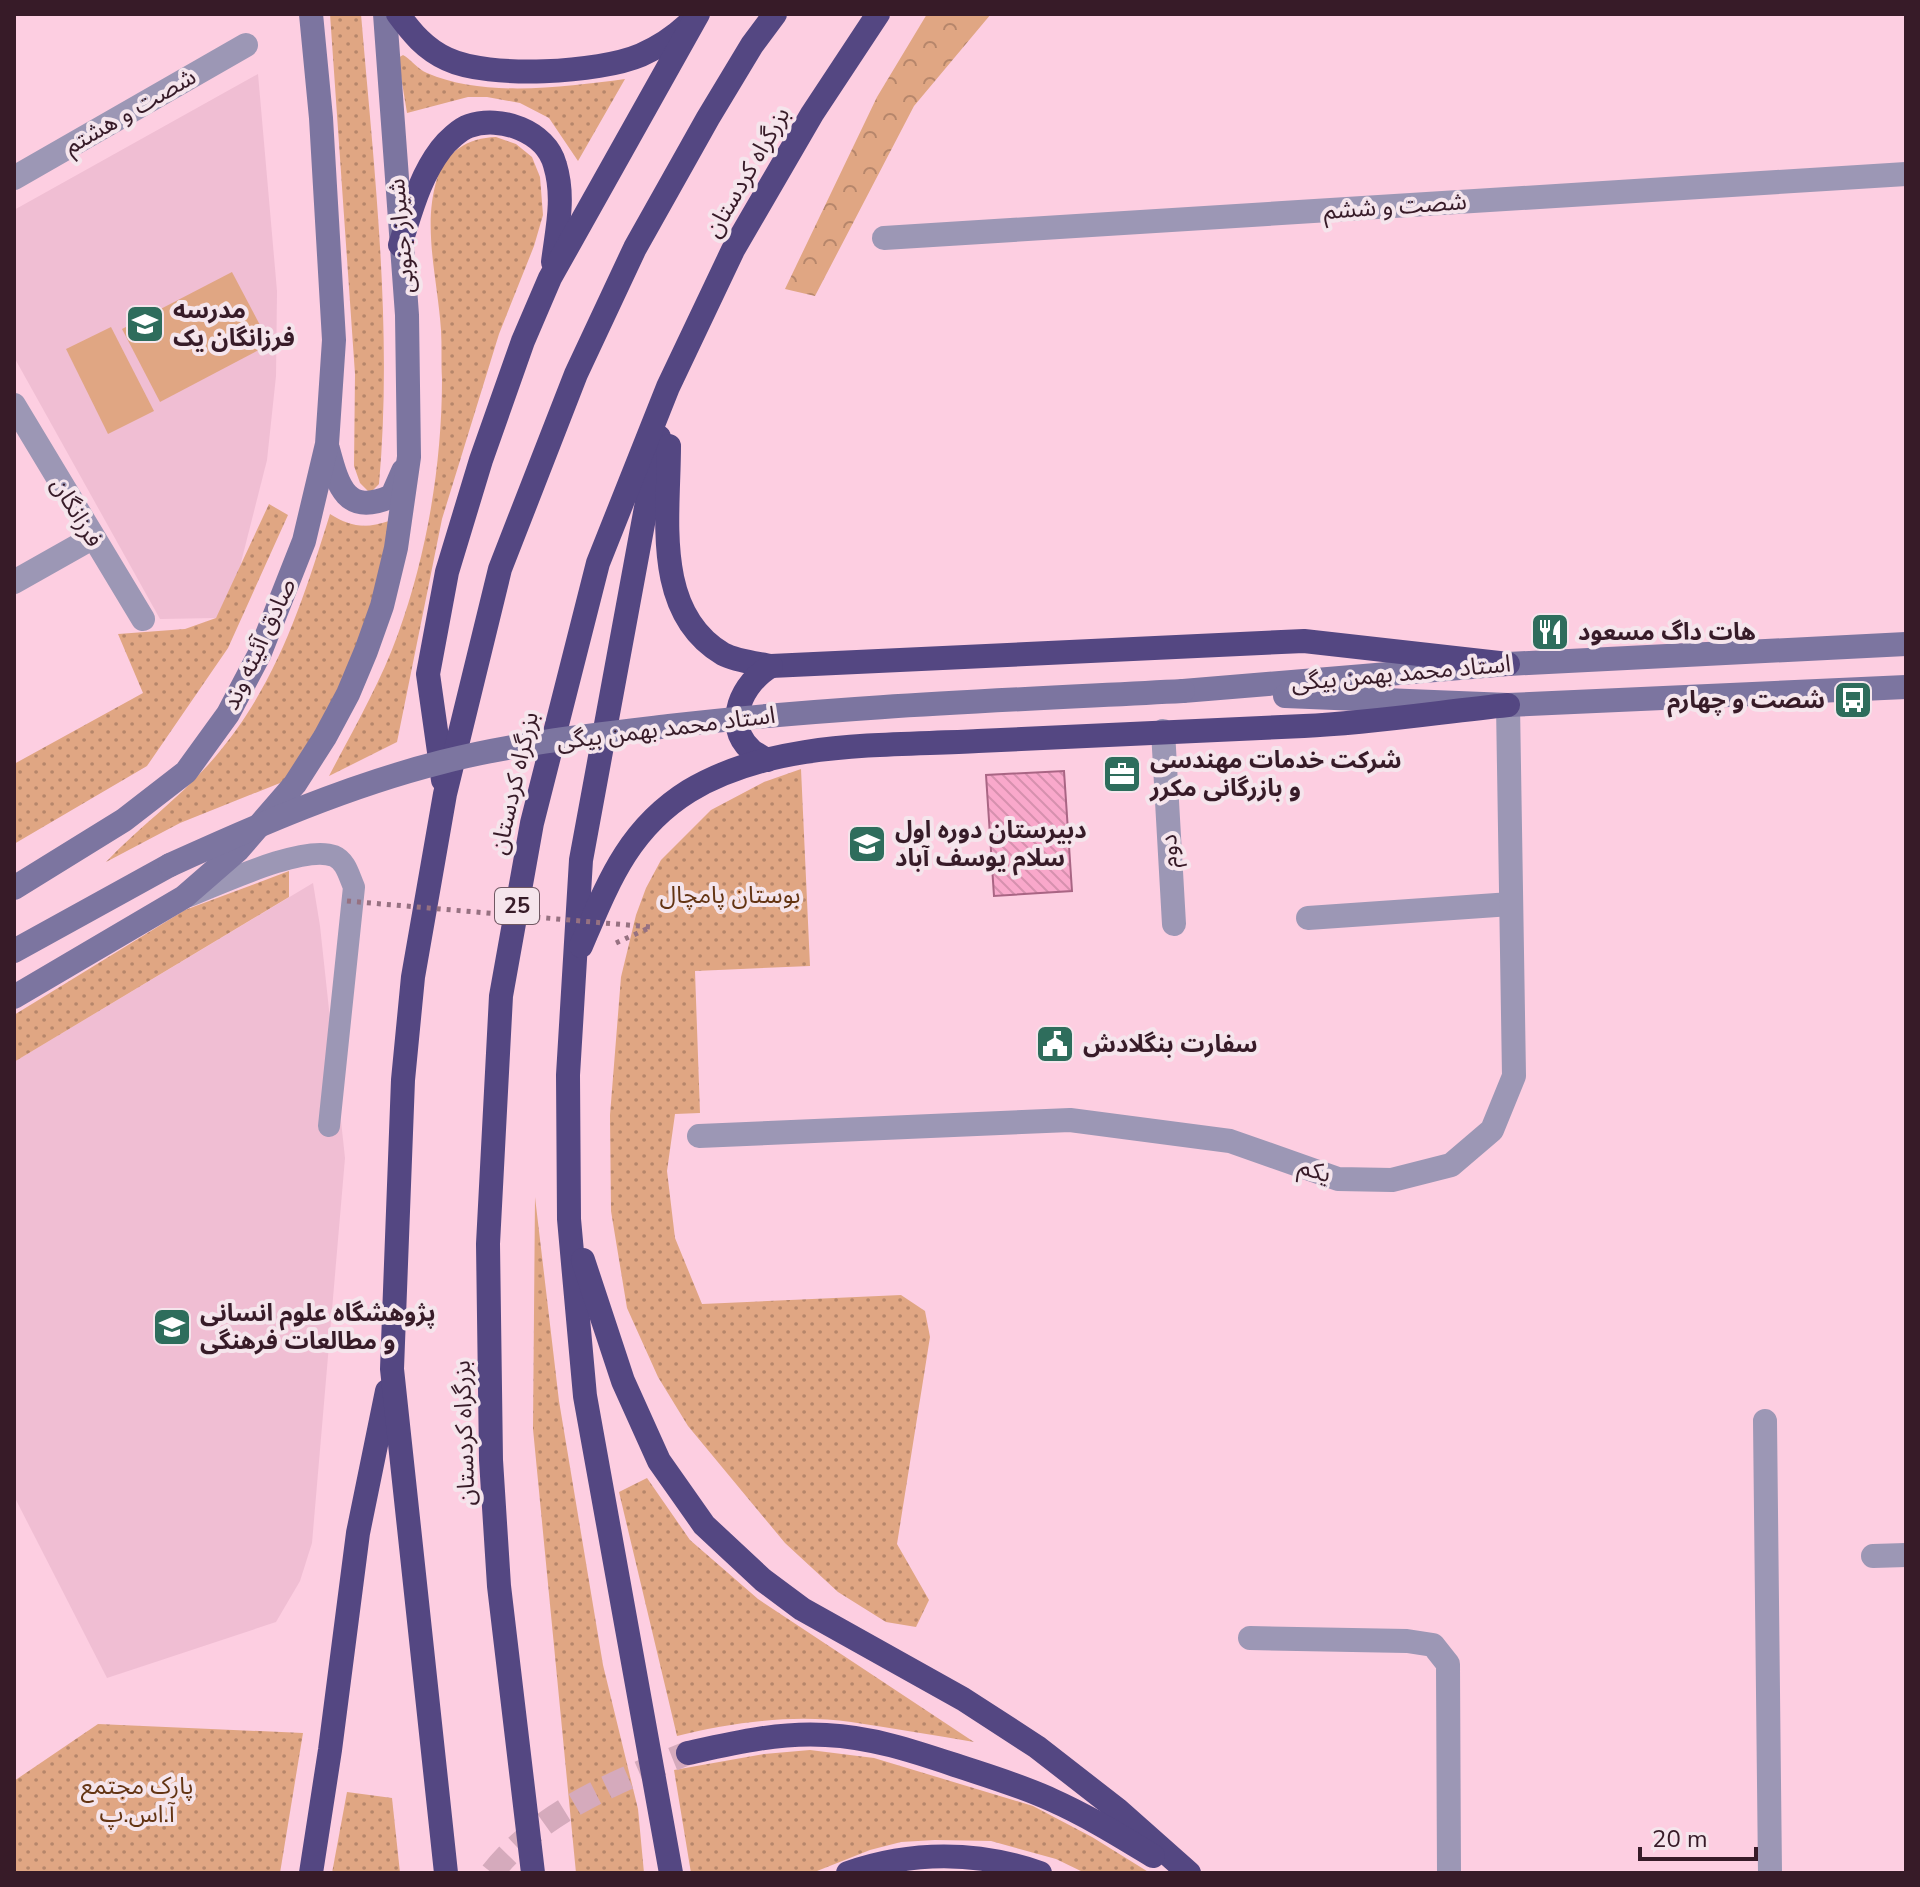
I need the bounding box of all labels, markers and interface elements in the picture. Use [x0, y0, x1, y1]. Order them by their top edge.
street label: شصت و هشتم [58, 60, 202, 163]
street label: بزرگراه کردستان [697, 101, 797, 243]
street label: شیراز جنوبی [380, 177, 422, 295]
street label: شصت و ششم [1322, 185, 1468, 228]
place label: مدرسه فرزانگان یک [173, 294, 295, 354]
school or university icon: مدرسه فرزانگان یک [124, 303, 166, 345]
street label: فرزانگان [44, 471, 110, 553]
street label: صادق آئینه وند [215, 573, 303, 715]
restaurant icon: هات داگ مسعود [1529, 611, 1571, 653]
place label: هات داگ مسعود [1578, 616, 1756, 648]
street label: استاد محمد بهمن بیگی [1290, 647, 1512, 699]
bus stop icon: شصت و چهارم [1832, 679, 1874, 721]
place label: شصت و چهارم [1667, 684, 1825, 718]
street label: استاد محمد بهمن بیگی [555, 699, 777, 757]
street label: بزرگراه کردستان [482, 709, 546, 857]
place label: شرکت خدمات مهندسی و بازرگانی مکرر [1149, 744, 1401, 804]
office icon: شرکت خدمات مهندسی و بازرگانی مکرر [1101, 753, 1143, 795]
place label: دبیرستان دوره اول سلام یوسف آباد [895, 814, 1087, 876]
school or university icon: دبیرستان دوره اول سلام یوسف آباد [846, 823, 888, 865]
street label: دوم [1152, 833, 1188, 869]
park label: بوستان پامچال [660, 879, 800, 911]
road number: 25 [495, 888, 539, 924]
public building icon: سفارت بنگلادش [1034, 1023, 1076, 1065]
place label: سفارت بنگلادش [1083, 1028, 1258, 1060]
street label: یکم [1294, 1150, 1336, 1191]
place label: پژوهشگاه علوم انسانی و مطالعات فرهنگی [200, 1297, 436, 1357]
school or university icon: پژوهشگاه علوم انسانی و مطالعات فرهنگی [151, 1306, 193, 1348]
street label: بزرگراه کردستان [445, 1360, 483, 1506]
park label: پارک مجتمع آ.اس.پ [81, 1770, 193, 1830]
scale bar [1640, 1811, 1756, 1861]
text: 20 m [1652, 1823, 1708, 1855]

